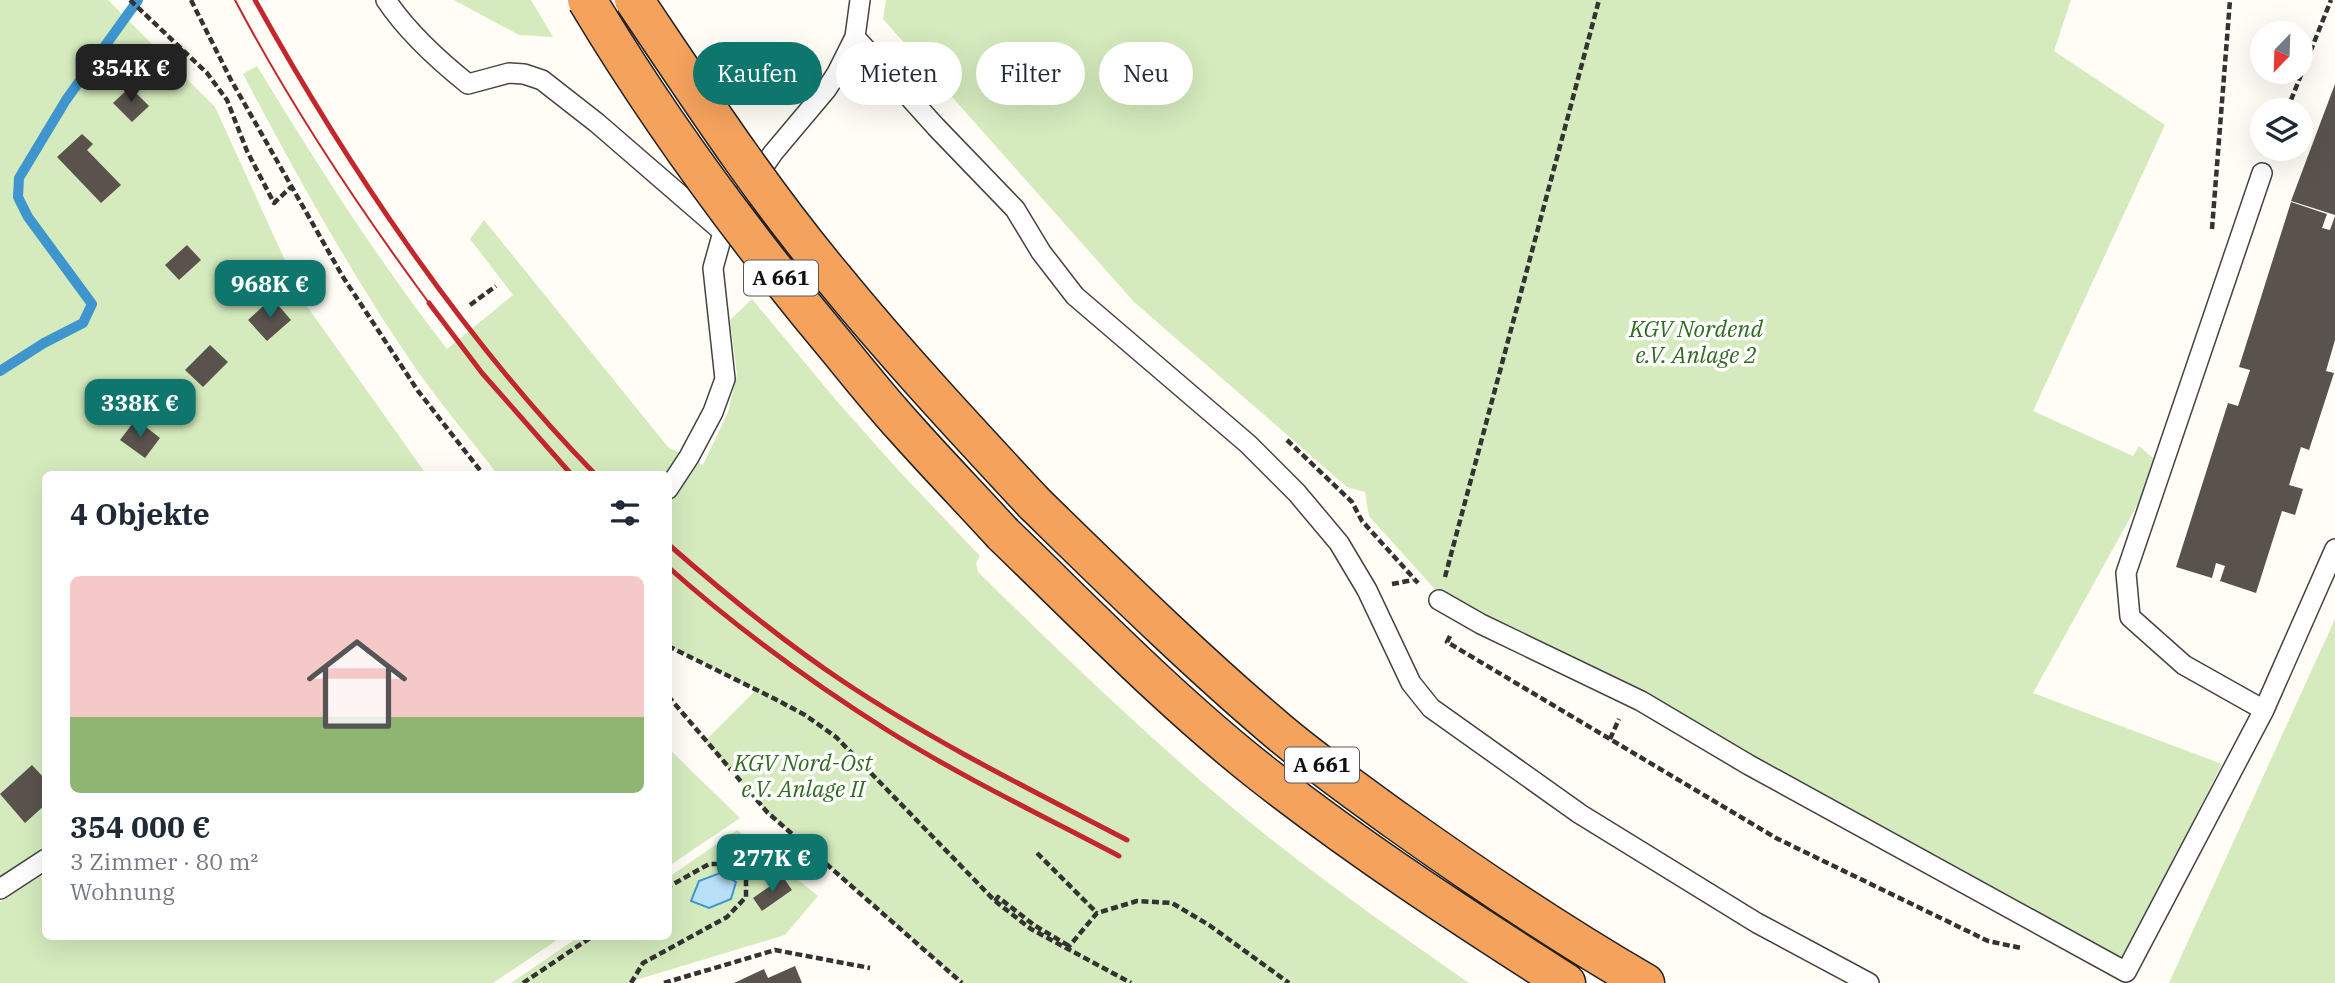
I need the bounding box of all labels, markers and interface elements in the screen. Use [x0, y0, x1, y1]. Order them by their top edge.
north arrow [2250, 21, 2314, 84]
map controls [2250, 21, 2313, 161]
chip: Kaufen [693, 42, 822, 105]
chip: Mieten [836, 42, 962, 105]
chip: Filter [976, 42, 1085, 105]
chip: Neu [1099, 42, 1193, 105]
pin: 354K € [74, 44, 188, 104]
text: 354K € [92, 52, 170, 82]
button: layers [2250, 98, 2313, 161]
pin: 968K € [213, 260, 327, 320]
road number: A 661 [744, 260, 818, 296]
text: 968K € [231, 268, 309, 298]
park label: KGV Nordend e.V. Anlage 2 [1628, 313, 1763, 369]
pin: 338K € [83, 380, 197, 439]
text: 338K € [101, 387, 179, 417]
text: 4 Objekte [70, 494, 210, 533]
icon: filters [606, 494, 644, 532]
icon: home [294, 621, 420, 747]
park label: KGV Nord-Ost e.V. Anlage II [733, 747, 873, 803]
road number: A 661 [1285, 748, 1359, 782]
text: 354 000 € [70, 807, 211, 846]
pin: 277K € [715, 834, 829, 894]
text: 277K € [733, 842, 811, 872]
text: 3 Zimmer · 80 m² [70, 846, 258, 876]
text: Wohnung [70, 876, 175, 906]

